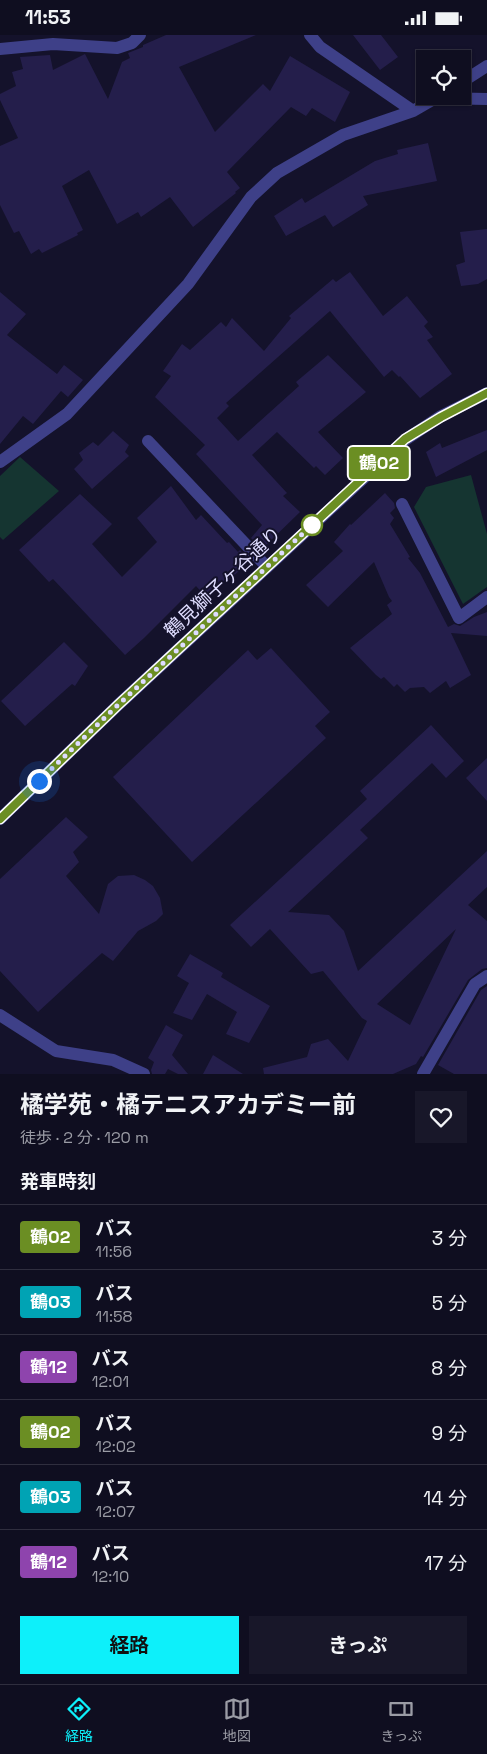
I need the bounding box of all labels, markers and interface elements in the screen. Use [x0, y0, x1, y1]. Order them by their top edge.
text: 11:53 [25, 5, 71, 30]
map controls [416, 50, 471, 105]
button: locate [416, 50, 471, 105]
line badge: 鶴02 [350, 447, 408, 479]
text: 鶴02 [359, 451, 399, 474]
unlabelled marker [301, 514, 323, 536]
street label: 鶴見獅子ヶ谷通り [159, 521, 287, 643]
your location [27, 769, 52, 794]
text: 橘学苑・橘テニスアカデミー前 [20, 1089, 356, 1120]
button: heart [415, 1091, 467, 1143]
text: 徒歩 · 2 分 · 120 m [20, 1127, 149, 1148]
text: 発車時刻 [20, 1169, 96, 1194]
text: バス [95, 1216, 133, 1241]
text: 鶴02 [30, 1225, 70, 1248]
text: 3 分 [432, 1226, 467, 1251]
text: 11:56 [95, 1241, 132, 1262]
text: バス [96, 1281, 134, 1306]
text: 鶴03 [30, 1290, 71, 1313]
text: 5 分 [432, 1291, 467, 1316]
text: 11:58 [96, 1306, 133, 1327]
text: バス [92, 1346, 130, 1371]
text: 鶴12 [30, 1355, 67, 1378]
text: 8 分 [431, 1356, 467, 1381]
text: 12:01 [92, 1371, 129, 1392]
text: バス [95, 1411, 133, 1436]
text: 鶴02 [30, 1420, 70, 1443]
text: 9 分 [431, 1421, 467, 1446]
text: 12:02 [95, 1436, 136, 1457]
text: バス [96, 1476, 134, 1501]
text: 鶴03 [30, 1485, 71, 1508]
text: 14 分 [423, 1486, 467, 1511]
text: 12:07 [96, 1501, 135, 1522]
text: バス [92, 1541, 130, 1566]
text: 鶴12 [30, 1550, 67, 1573]
text: 17 分 [424, 1551, 467, 1576]
text: 12:10 [92, 1566, 129, 1587]
button: 経路 [20, 1616, 239, 1674]
button: きっぷ [249, 1616, 467, 1674]
tab: 経路 [65, 1695, 93, 1745]
tab: 地図 [223, 1695, 251, 1745]
tab: きっぷ [381, 1695, 422, 1745]

